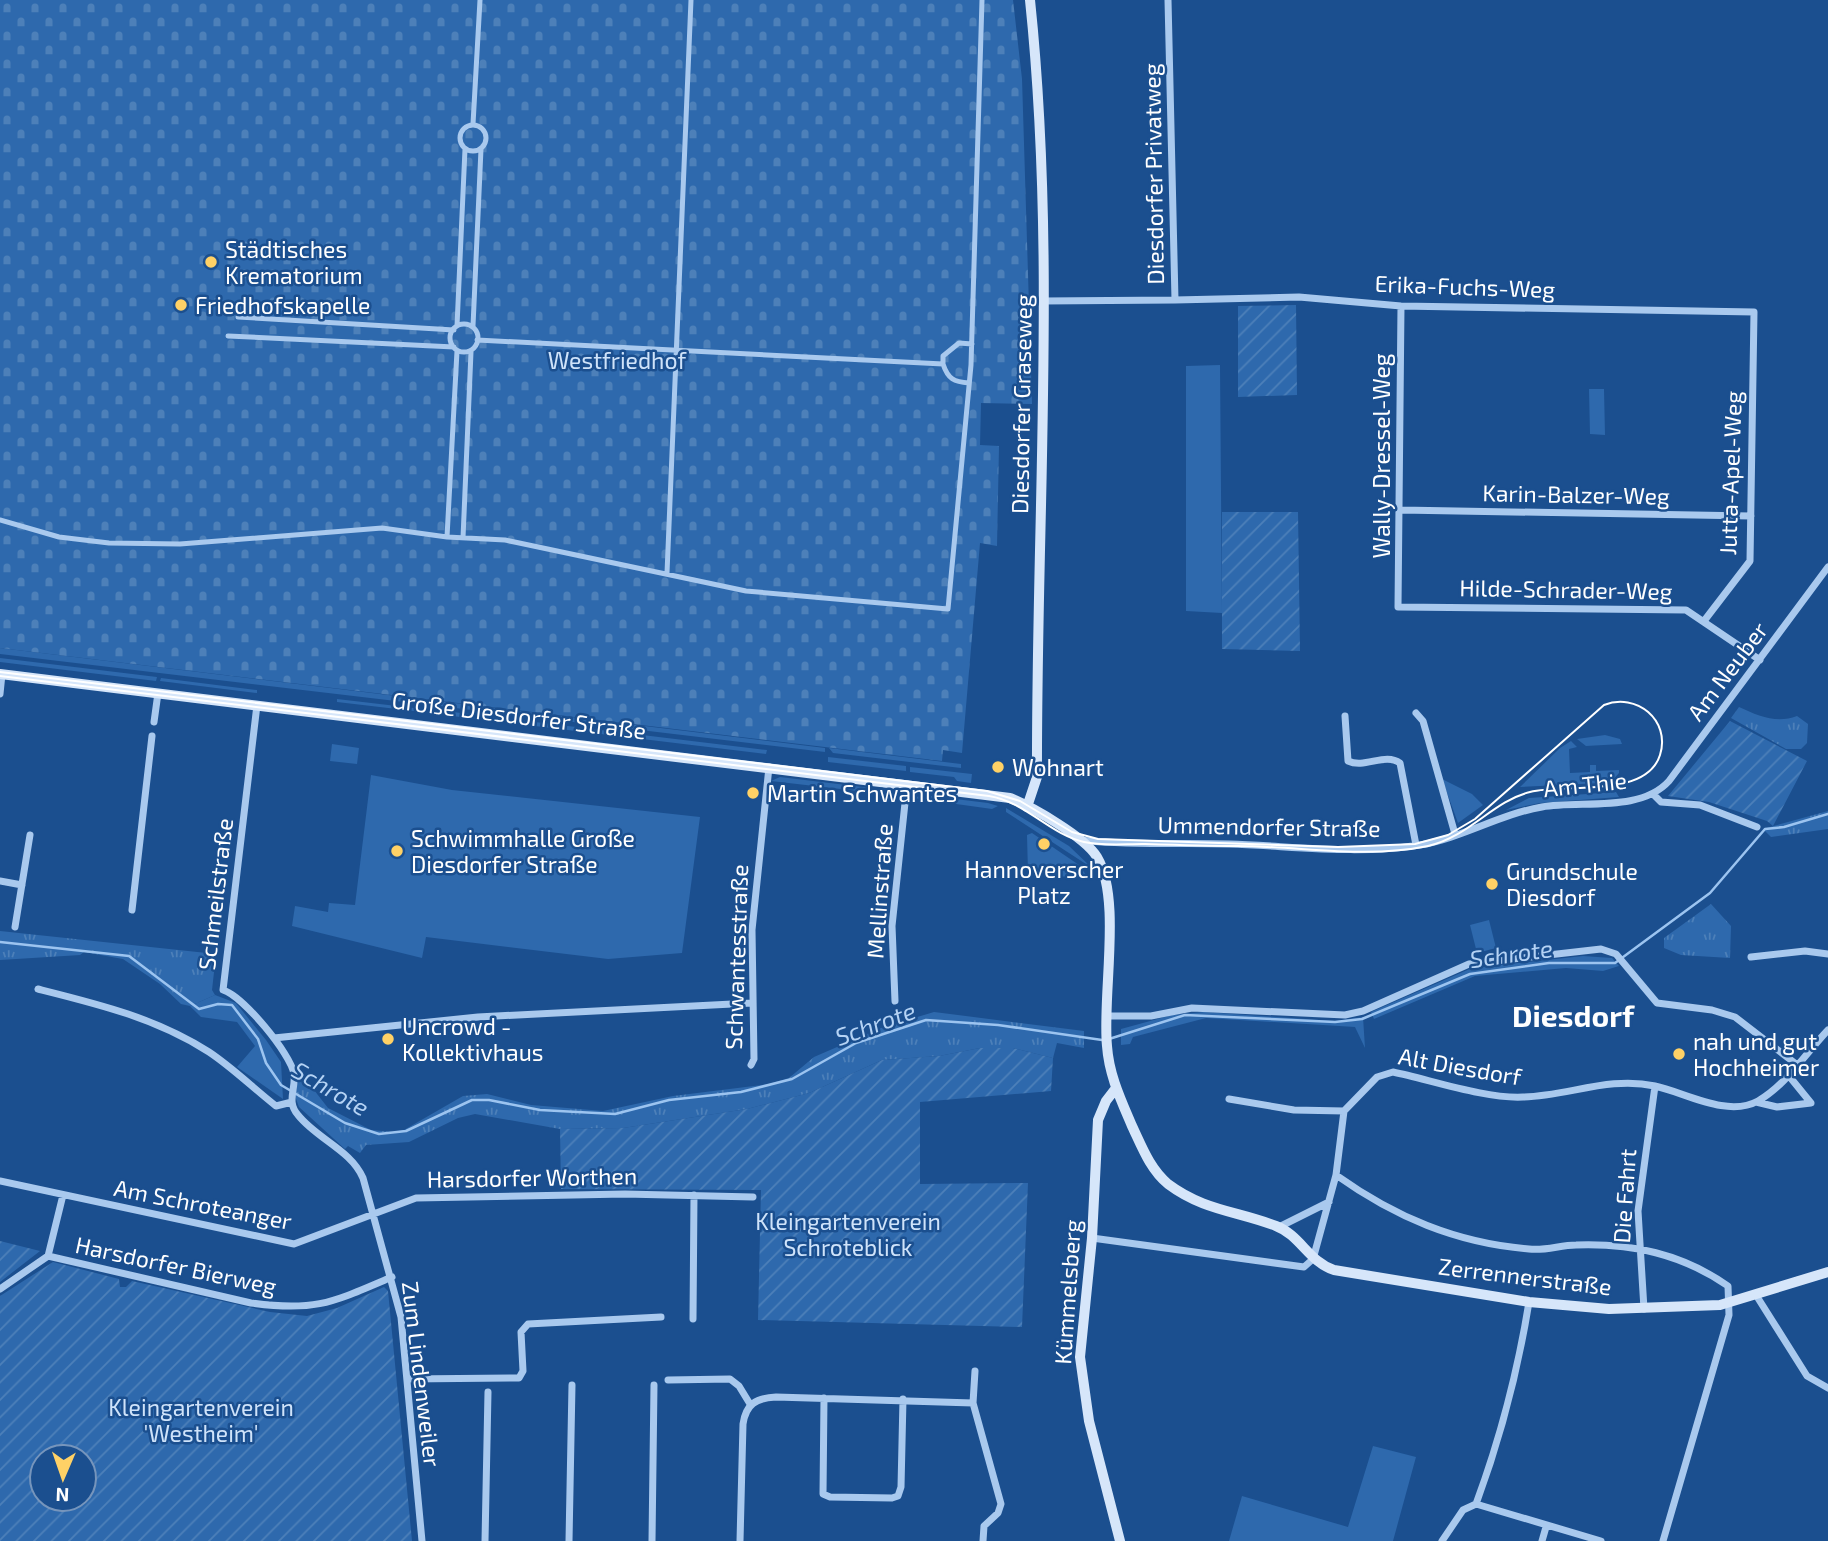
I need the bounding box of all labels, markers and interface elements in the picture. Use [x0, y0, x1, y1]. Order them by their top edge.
street label: Diesdorfer Privatweg [1137, 63, 1169, 285]
place label: Städtisches Krematorium [225, 235, 363, 289]
marker: Städtisches Krematorium [203, 254, 219, 270]
street label: Erika-Fuchs-Weg [1374, 269, 1556, 303]
place label: Friedhofskapelle [195, 291, 370, 319]
street label: Diesdorfer Graseweg [1005, 294, 1037, 514]
marker: Friedhofskapelle [173, 297, 189, 313]
park label: Westfriedhof [548, 346, 688, 374]
street label: Wally-Dressel-Weg [1367, 353, 1395, 559]
street label: Jutta-Apel-Weg [1713, 390, 1747, 556]
street label: Karin-Balzer-Weg [1482, 478, 1670, 510]
street label: Hilde-Schrader-Weg [1459, 573, 1673, 605]
street label: Am Neuber [1681, 616, 1773, 726]
street label: Große Diesdorfer Straße [390, 686, 648, 744]
place label: Wohnart [1012, 753, 1104, 781]
marker: Wohnart [990, 759, 1006, 775]
street label: Am Thie [1542, 766, 1628, 802]
place label: Martin Schwantes [767, 779, 957, 807]
marker: Martin Schwantes [745, 785, 761, 801]
street label: Ummendorfer Straße [1157, 810, 1381, 842]
street label: Schmeilstraße [192, 816, 238, 972]
street label: Mellinstraße [860, 822, 898, 960]
place label: Schwimmhalle Große Diesdorfer Straße [411, 824, 635, 878]
marker: Hannoverscher Platz [1036, 836, 1052, 852]
marker: Schwimmhalle Große Diesdorfer Straße [389, 843, 405, 859]
place label: Hannoverscher Platz [964, 855, 1124, 909]
place label: Grundschule Diesdorf [1506, 857, 1638, 911]
street label: Schwantesstraße [719, 864, 753, 1050]
marker: Grundschule Diesdorf [1484, 876, 1500, 892]
water label: Schrote [1468, 933, 1555, 973]
water label: Schrote [831, 995, 919, 1051]
district label: Diesdorf [1512, 997, 1635, 1033]
place label: Uncrowd - Kollektivhaus [402, 1012, 544, 1066]
place label: nah und gut Hochheimer [1693, 1027, 1819, 1081]
marker: Uncrowd - Kollektivhaus [380, 1031, 396, 1047]
street label: Alt Diesdorf [1396, 1041, 1525, 1091]
marker: nah und gut Hochheimer [1671, 1046, 1687, 1062]
water label: Schrote [288, 1055, 375, 1122]
street label: Die Fahrt [1607, 1148, 1641, 1244]
street label: Harsdorfer Worthen [427, 1161, 637, 1193]
street label: Am Schroteanger [112, 1173, 294, 1235]
park label: Kleingartenverein Schroteblick [755, 1207, 941, 1261]
street label: Kümmelsberg [1048, 1218, 1086, 1365]
street label: Harsdorfer Bierweg [73, 1230, 279, 1300]
street label: Zerrennerstraße [1437, 1251, 1613, 1301]
street label: Zum Lindenweiler [397, 1280, 447, 1468]
park label: Kleingartenverein 'Westheim' [108, 1393, 294, 1447]
north arrow [28, 1443, 98, 1513]
text: N [55, 1484, 70, 1507]

